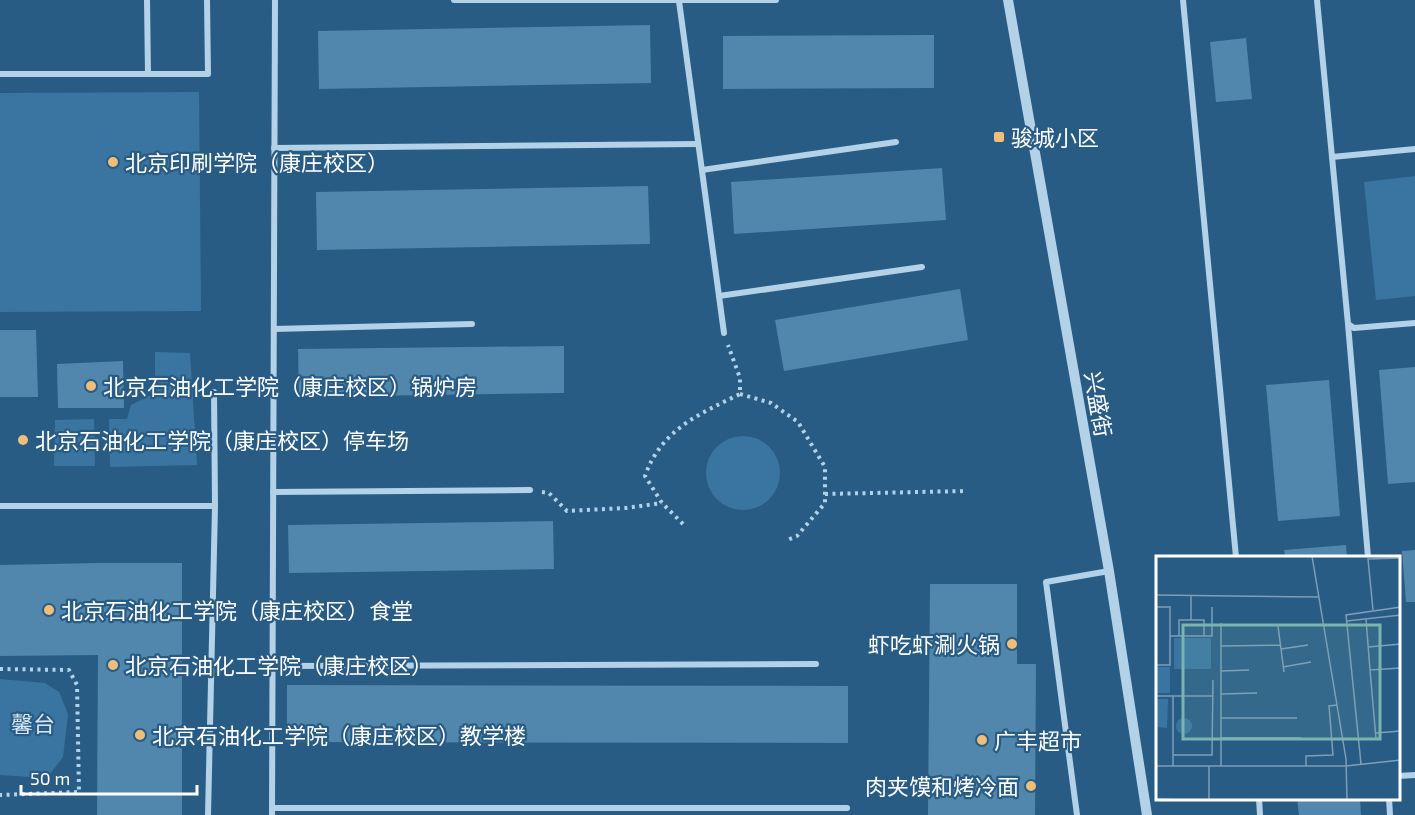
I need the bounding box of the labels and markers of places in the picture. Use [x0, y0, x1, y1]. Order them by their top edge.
place label: 骏城小区 [1011, 124, 1099, 150]
marker: 骏城小区 [992, 130, 1006, 144]
place label: 北京印刷学院（康庄校区） [125, 149, 389, 175]
marker: 北京印刷学院（康庄校区） [106, 155, 120, 169]
place label: 北京石油化工学院（康庄校区）锅炉房 [103, 373, 477, 399]
marker: 北京石油化工学院（康庄校区）锅炉房 [84, 379, 98, 393]
place label: 北京石油化工学院（康庄校区）停车场 [35, 427, 409, 453]
marker: 北京石油化工学院（康庄校区）停车场 [16, 433, 30, 447]
place label: 北京石油化工学院（康庄校区）食堂 [61, 597, 413, 623]
marker: 北京石油化工学院（康庄校区）食堂 [42, 603, 56, 617]
place label: 虾吃虾涮火锅 [868, 631, 1000, 657]
marker: 虾吃虾涮火锅 [1005, 637, 1019, 651]
place label: 北京石油化工学院（康庄校区） [125, 652, 433, 678]
marker: 北京石油化工学院（康庄校区） [106, 658, 120, 672]
place label: 北京石油化工学院（康庄校区）教学楼 [152, 722, 526, 748]
place label: 广丰超市 [994, 727, 1082, 753]
marker: 北京石油化工学院（康庄校区）教学楼 [133, 728, 147, 742]
marker: 广丰超市 [975, 733, 989, 747]
place label: 肉夹馍和烤冷面 [865, 773, 1019, 799]
marker: 肉夹馍和烤冷面 [1024, 779, 1038, 793]

